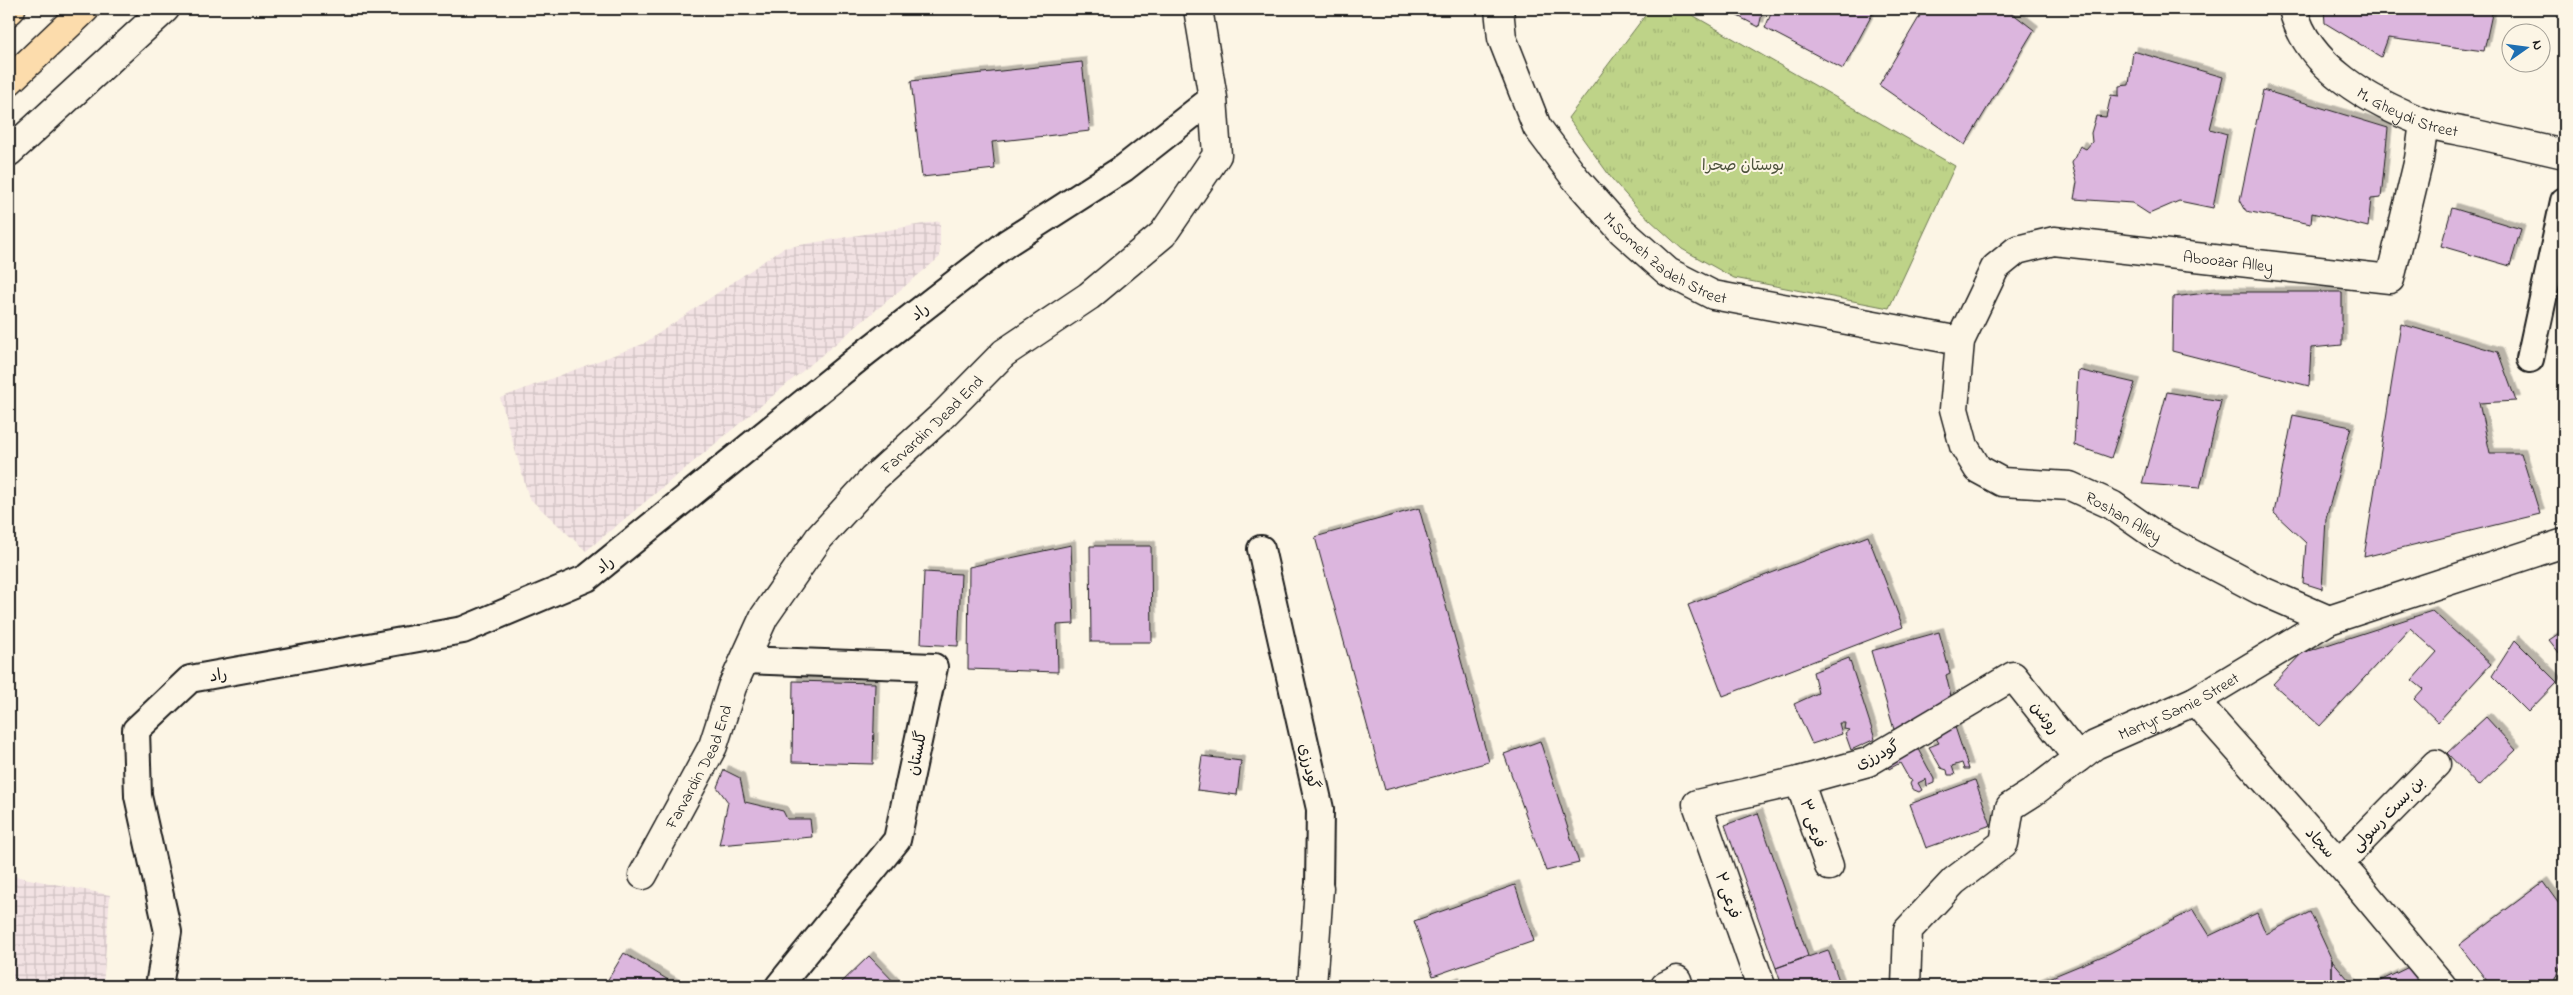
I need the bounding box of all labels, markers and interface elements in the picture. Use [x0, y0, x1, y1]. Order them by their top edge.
north arrow [2500, 22, 2550, 72]
text: N [2526, 38, 2548, 52]
street label: M. Gheydi Street [2352, 82, 2460, 145]
park label: بوستان صحرا [1702, 154, 1784, 178]
street label: M.Someh Zadeh Street [1597, 207, 1729, 311]
street label: Aboozar Alley [2182, 246, 2274, 280]
street label: راد [906, 298, 935, 328]
street label: Farvardin Dead End [875, 371, 990, 481]
street label: Roshan Alley [2080, 486, 2166, 549]
street label: راد [591, 551, 620, 580]
street label: راد [208, 663, 229, 689]
street label: Martyr Samie Street [2115, 667, 2245, 747]
street label: روشن [2024, 696, 2065, 740]
street label: Farvardin Dead End [660, 702, 739, 835]
street label: گلستان [902, 729, 934, 778]
street label: گودرزی [1852, 735, 1904, 777]
street label: گودرزی [1291, 741, 1325, 792]
street label: بن بست رسولی [2346, 771, 2431, 858]
street label: فرعی ۳ [1793, 796, 1832, 851]
street label: سجاد [2299, 822, 2340, 864]
street label: فرعی ۲ [1708, 869, 1746, 922]

